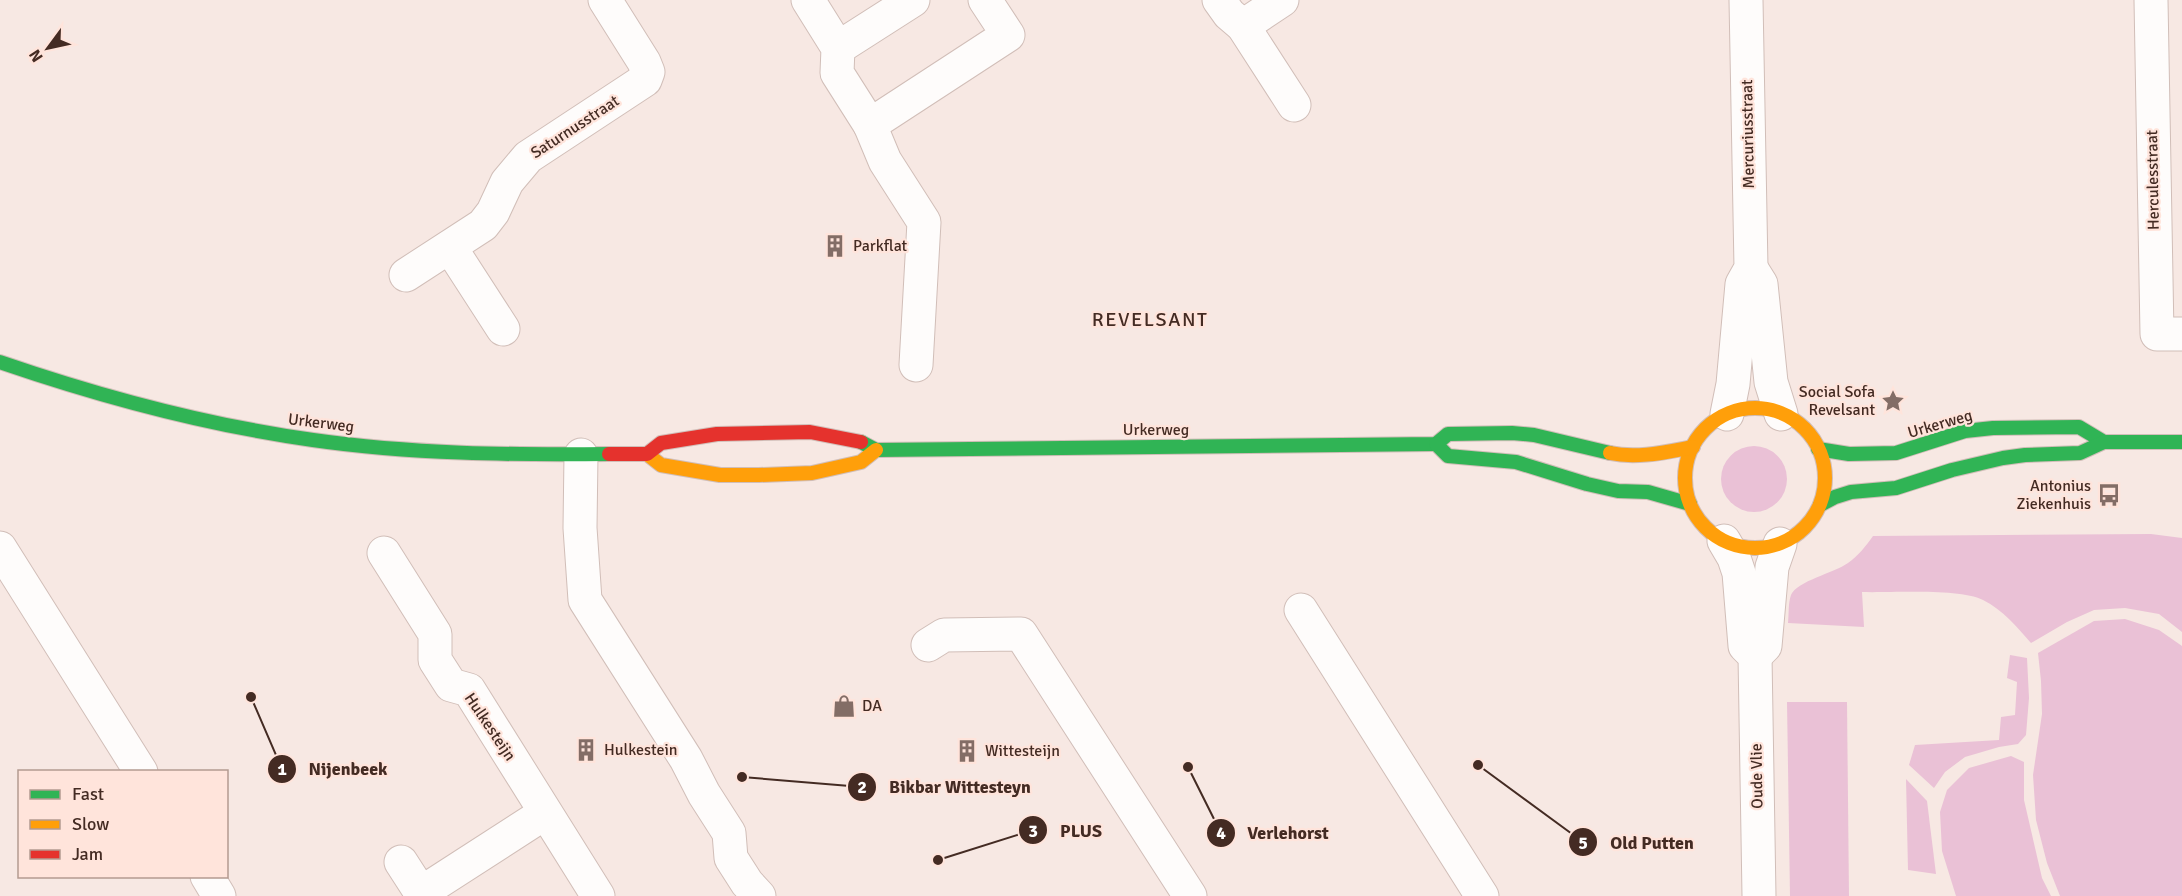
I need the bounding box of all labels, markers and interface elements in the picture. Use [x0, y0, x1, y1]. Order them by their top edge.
north arrow [18, 18, 78, 78]
text: N [25, 46, 48, 66]
street label: Mercuriusstraat [1737, 79, 1759, 189]
street label: Saturnusstraat [527, 91, 623, 163]
street label: Herculesstraat [2142, 129, 2164, 230]
building icon: Parkflat [822, 233, 848, 259]
place label: Parkflat [853, 236, 908, 256]
district label: REVELSANT [1092, 307, 1208, 332]
place label: Social Sofa Revelsant [1799, 382, 1875, 420]
place icon: Social Sofa Revelsant [1880, 388, 1906, 414]
street label: Urkerweg [1905, 405, 1975, 443]
street label: Urkerweg [287, 409, 355, 437]
street label: Urkerweg [1123, 420, 1189, 440]
place label: Antonius Ziekenhuis [2016, 476, 2091, 514]
bus stop icon: Antonius Ziekenhuis [2096, 482, 2122, 508]
street label: Hulkesteijn [460, 689, 520, 765]
shop icon: DA [831, 693, 857, 719]
place label: DA [862, 696, 882, 716]
building icon: Hulkestein [573, 737, 599, 763]
building icon: Wittesteijn [954, 738, 980, 764]
place label: Hulkestein [604, 740, 677, 760]
place label: Wittesteijn [985, 741, 1060, 761]
street label: Oude Vlie [1746, 743, 1768, 809]
callout: Nijenbeek [267, 751, 400, 787]
text: 1 [277, 758, 287, 780]
text: Nijenbeek [308, 758, 388, 780]
callout: Bikbar Wittesteyn [847, 769, 1043, 805]
legend [18, 770, 228, 878]
text: 2 [857, 776, 867, 798]
text: Bikbar Wittesteyn [889, 776, 1031, 798]
text: Fast [72, 783, 104, 805]
callout: PLUS [1018, 812, 1114, 848]
text: Slow [72, 813, 109, 835]
callout: Verlehorst [1206, 815, 1341, 851]
text: 3 [1028, 820, 1038, 842]
text: PLUS [1060, 820, 1102, 842]
text: 4 [1216, 822, 1226, 844]
text: Verlehorst [1247, 822, 1329, 844]
callout: Old Putten [1568, 824, 1706, 860]
text: 5 [1578, 832, 1588, 854]
text: Old Putten [1610, 832, 1694, 854]
text: Jam [72, 843, 103, 865]

